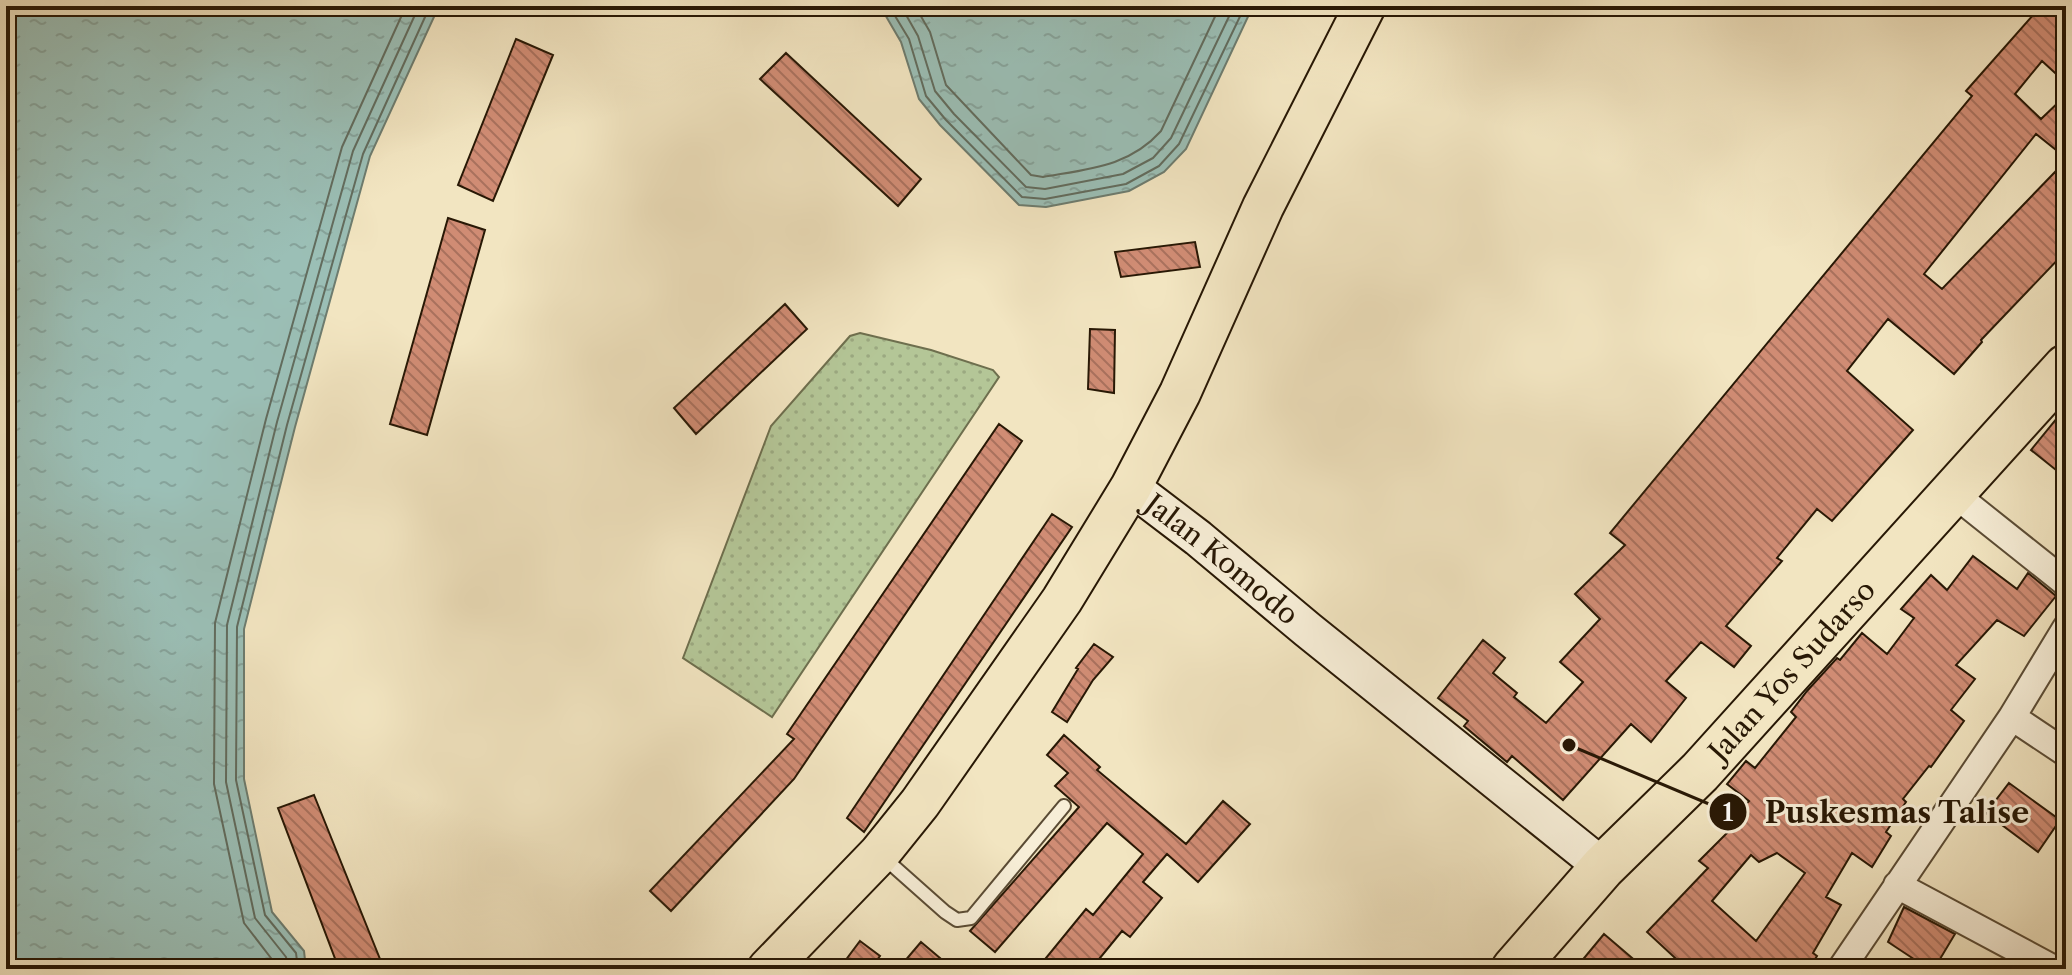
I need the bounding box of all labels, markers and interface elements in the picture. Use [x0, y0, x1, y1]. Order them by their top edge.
street label: Jalan Komodo [1135, 484, 1305, 632]
street label: Jalan Yos Sudarso [1699, 573, 1882, 771]
callout: Puskesmas Talise [1708, 785, 2045, 839]
text: Puskesmas Talise [1765, 794, 2029, 831]
text: 1 [1723, 798, 1734, 827]

